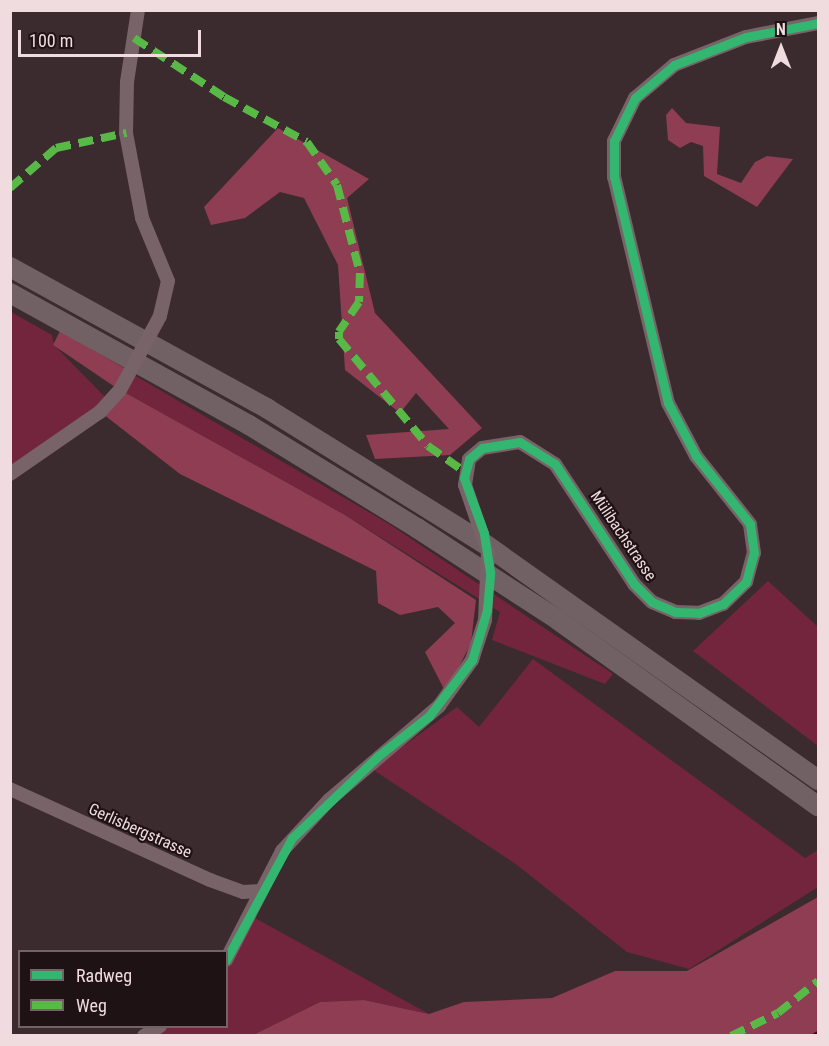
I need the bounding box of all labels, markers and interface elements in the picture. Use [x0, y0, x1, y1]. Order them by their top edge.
scale bar [21, 18, 204, 56]
north arrow [751, 18, 811, 78]
text: N [776, 20, 786, 39]
text: 100 m [29, 30, 73, 51]
street label: Mülibachstrasse [586, 487, 660, 585]
street label: Gerlisbergstrasse [85, 800, 195, 862]
legend [18, 950, 228, 1028]
text: Radweg [76, 965, 132, 986]
text: Weg [76, 995, 107, 1016]

